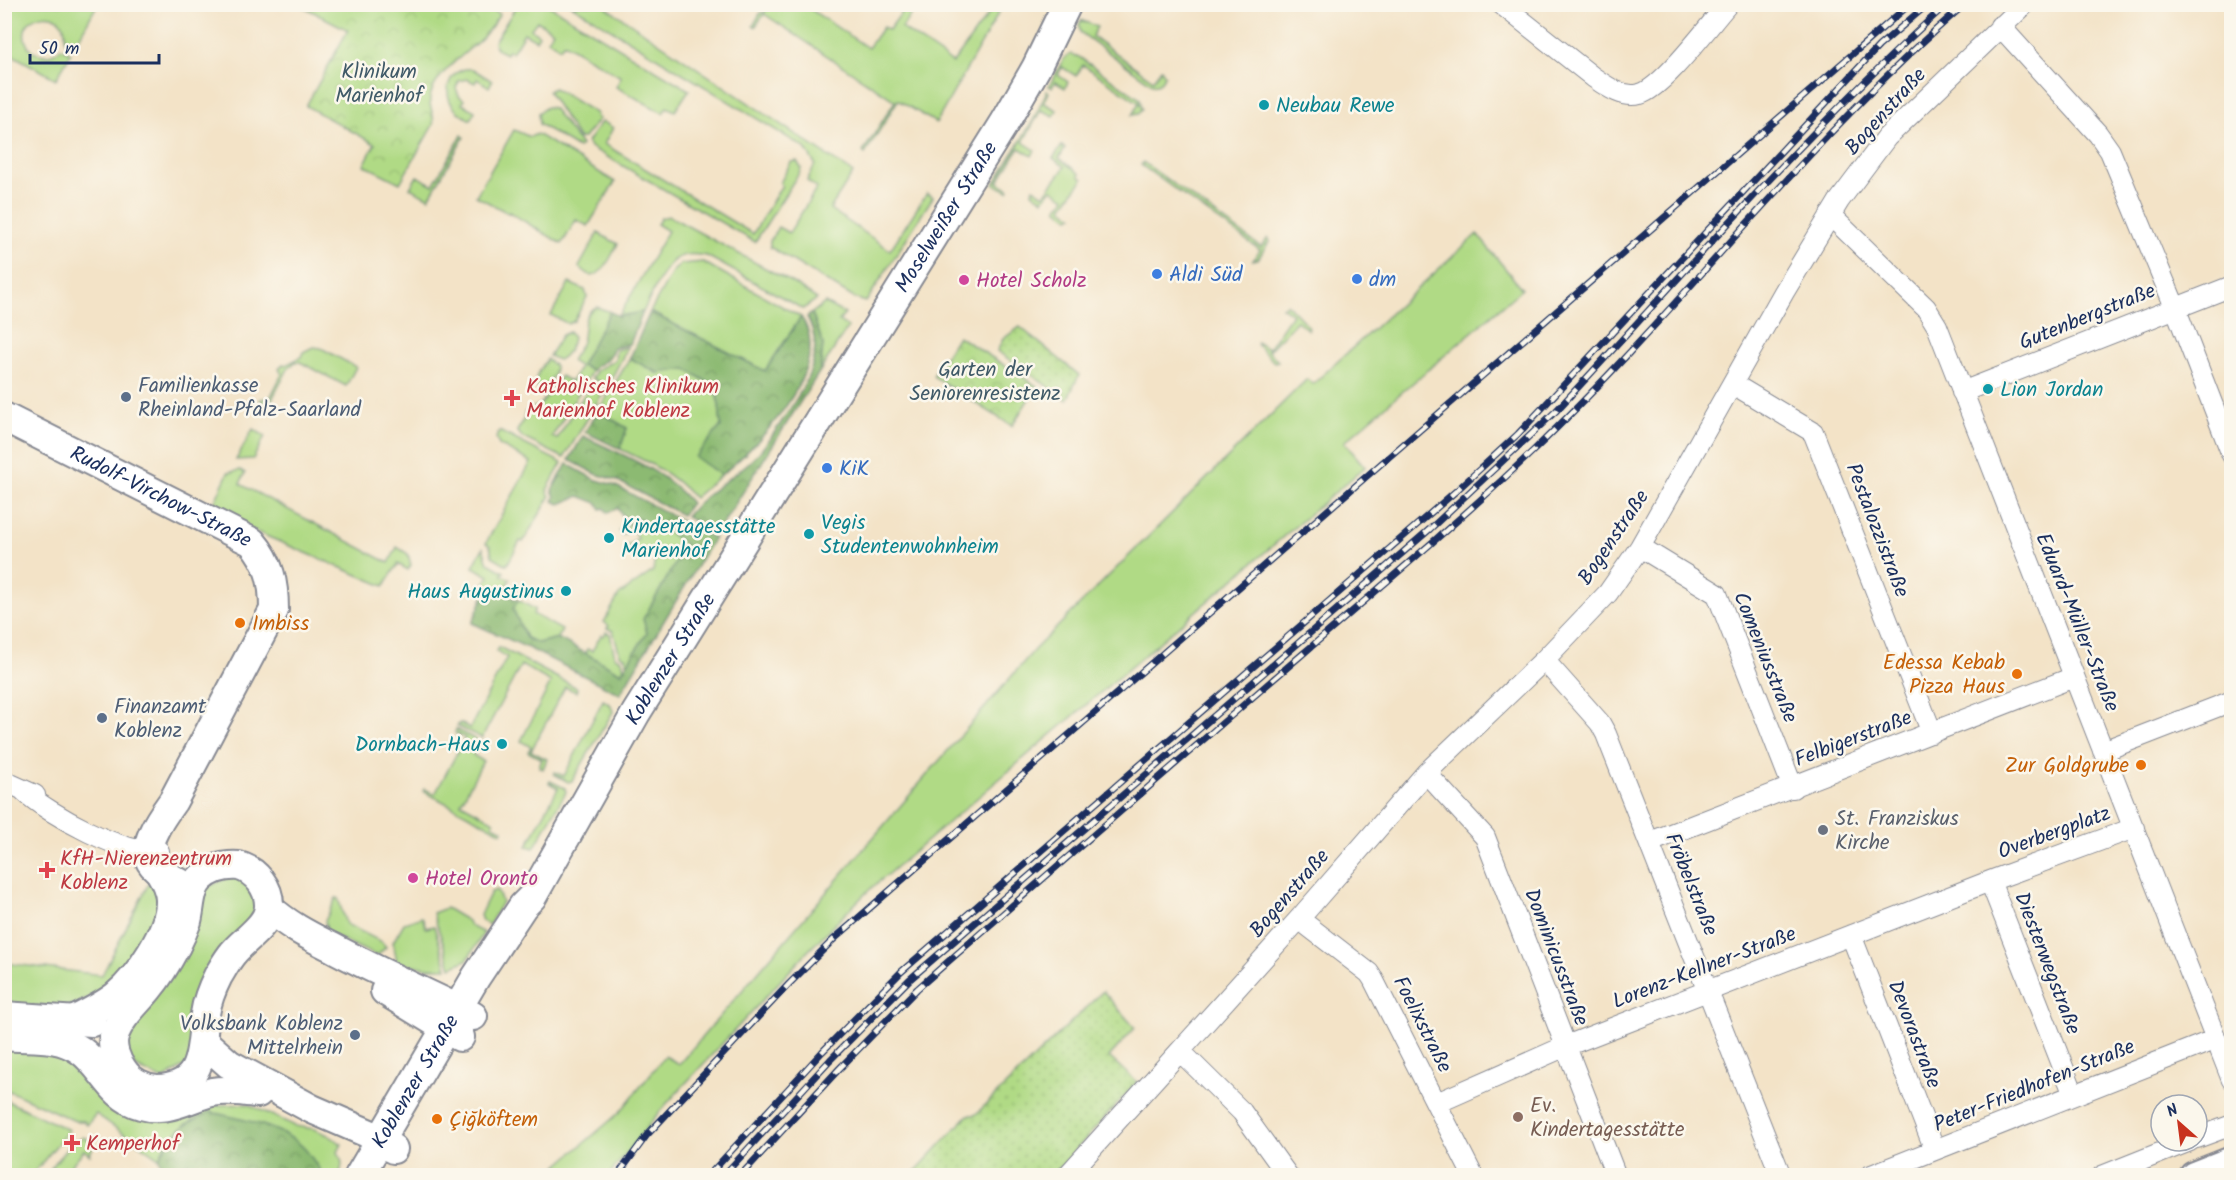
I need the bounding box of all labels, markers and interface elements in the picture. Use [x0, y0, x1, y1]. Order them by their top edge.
scale bar [30, 27, 159, 65]
text: 50 m [39, 35, 79, 64]
park label: Klinikum Marienhof [335, 56, 425, 113]
street label: Bogenstraße [1837, 60, 1935, 164]
place label: Neubau Rewe [1276, 90, 1395, 123]
marker: Neubau Rewe [1257, 98, 1271, 112]
street label: Moselweißer Straße [887, 135, 1007, 300]
place label: Aldi Süd [1169, 259, 1243, 292]
place label: dm [1369, 264, 1396, 297]
place label: Hotel Scholz [976, 265, 1086, 298]
marker: Aldi Süd [1150, 267, 1164, 281]
marker: dm [1350, 272, 1364, 286]
marker: Hotel Scholz [957, 273, 971, 287]
street label: Gutenbergstraße [2014, 275, 2161, 360]
park label: Garten der Seniorenresistenz [909, 354, 1061, 411]
place label: Familienkasse Rheinland-Pfalz-Saarland [138, 370, 362, 427]
place label: Katholisches Klinikum Marienhof Koblenz [526, 371, 719, 428]
place label: Lion Jordan [2000, 374, 2103, 407]
marker: Lion Jordan [1981, 382, 1995, 396]
marker: Katholisches Klinikum Marienhof Koblenz [503, 389, 521, 407]
marker: Familienkasse Rheinland-Pfalz-Saarland [119, 390, 133, 404]
street label: Rudolf-Virchow-Straße [64, 438, 258, 558]
place label: KiK [839, 453, 869, 486]
street label: Pestalozzistraße [1836, 459, 1918, 603]
marker: KiK [820, 461, 834, 475]
street label: Bogenstraße [1570, 483, 1659, 592]
place label: Vegis Studentenwohnheim [821, 507, 999, 564]
place label: Kindertagesstätte Marienhof [621, 511, 776, 568]
marker: Vegis Studentenwohnheim [802, 527, 816, 541]
street label: Eduard-Müller-Straße [2026, 528, 2128, 718]
marker: Kindertagesstätte Marienhof [602, 531, 616, 545]
place label: Haus Augustinus [407, 576, 554, 609]
marker: Haus Augustinus [559, 584, 573, 598]
street label: Koblenzer Straße [617, 586, 725, 732]
street label: Comeniusstraße [1723, 587, 1806, 729]
place label: Imbiss [252, 608, 309, 641]
marker: Imbiss [233, 616, 247, 630]
place label: Edessa Kebab Pizza Haus [1883, 647, 2005, 704]
marker: Edessa Kebab Pizza Haus [2010, 667, 2024, 681]
place label: Finanzamt Koblenz [114, 691, 207, 748]
street label: Felbigerstraße [1790, 702, 1918, 777]
marker: Finanzamt Koblenz [95, 711, 109, 725]
place label: Dornbach-Haus [355, 729, 490, 762]
marker: Dornbach-Haus [495, 737, 509, 751]
place label: Zur Goldgrube [2005, 750, 2130, 783]
marker: Zur Goldgrube [2134, 758, 2148, 772]
street label: Overbergplatz [1993, 798, 2116, 869]
place label: St. Franziskus Kirche [1835, 803, 1959, 860]
marker: St. Franziskus Kirche [1816, 823, 1830, 837]
street label: Fröbelstraße [1655, 828, 1726, 942]
street label: Bogenstraße [1242, 842, 1339, 946]
place label: KfH-Nierenzentrum Koblenz [60, 843, 232, 900]
marker: KfH-Nierenzentrum Koblenz [38, 861, 56, 879]
place label: Hotel Oronto [425, 863, 538, 896]
marker: Hotel Oronto [406, 871, 420, 885]
street label: Dominicusstraße [1514, 884, 1597, 1032]
street label: Diesterwegstraße [2004, 887, 2089, 1040]
street label: Lorenz-Kellner-Straße [1608, 918, 1802, 1019]
street label: Foelixstraße [1383, 971, 1460, 1079]
street label: Devorastraße [1878, 976, 1950, 1094]
place label: Volksbank Koblenz Mittelrhein [180, 1008, 343, 1065]
street label: Koblenzer Straße [364, 1008, 469, 1155]
marker: Volksbank Koblenz Mittelrhein [348, 1028, 362, 1042]
street label: Peter-Friedhofen-Straße [1929, 1031, 2141, 1142]
place label: Ev. Kindertagesstätte [1530, 1090, 1685, 1147]
north arrow [2149, 1093, 2209, 1153]
text: N [2162, 1098, 2183, 1124]
place label: Çiğköftem [449, 1104, 538, 1137]
marker: Ev. Kindertagesstätte [1511, 1110, 1525, 1124]
marker: Çiğköftem [430, 1112, 444, 1126]
place label: Kemperhof [86, 1128, 182, 1161]
marker: Kemperhof [63, 1134, 81, 1152]

